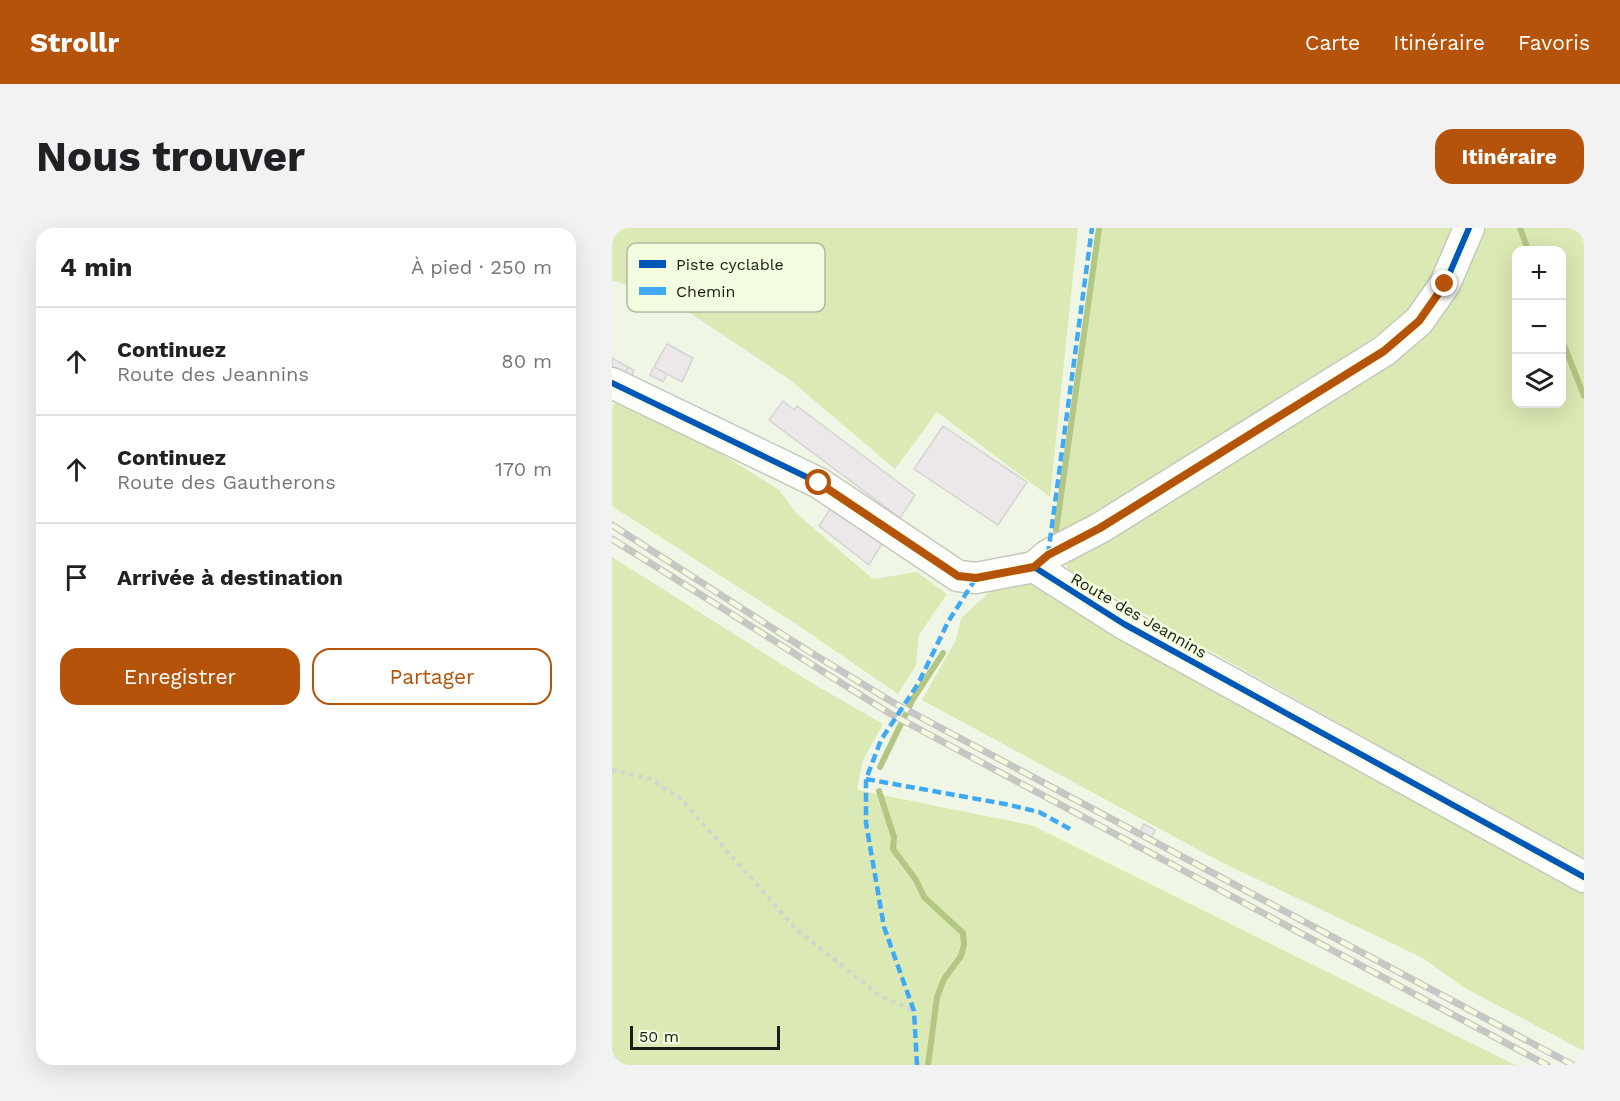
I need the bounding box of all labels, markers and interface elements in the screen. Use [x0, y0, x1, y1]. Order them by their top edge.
text: Strollr [30, 26, 119, 59]
text: Carte [1305, 30, 1360, 55]
text: Itinéraire [1393, 30, 1485, 55]
text: Favoris [1518, 30, 1590, 55]
button: Itinéraire [1435, 129, 1584, 184]
text: Nous trouver [36, 132, 305, 181]
legend [627, 243, 825, 312]
map controls [1512, 246, 1566, 408]
button: + [1512, 246, 1566, 300]
text: 4 min [60, 252, 132, 282]
text: À pied · 250 m [411, 255, 552, 279]
text: Piste cyclable [676, 255, 784, 274]
route end [1431, 270, 1457, 296]
text: Chemin [676, 282, 736, 301]
button: − [1512, 300, 1566, 354]
text: Continuez [117, 337, 226, 362]
icon: ahead [60, 345, 93, 378]
text: 80 m [501, 349, 552, 373]
button: layers [1512, 354, 1566, 408]
text: Route des Jeannins [117, 362, 309, 386]
text: Continuez [117, 445, 226, 470]
icon: ahead [60, 453, 93, 486]
text: 170 m [495, 457, 552, 481]
route start [805, 469, 831, 495]
text: Route des Gautherons [117, 470, 336, 494]
icon: arrive [60, 561, 93, 594]
text: Arrivée à destination [117, 565, 343, 590]
street label: Route des Jeannins [1067, 569, 1210, 662]
button: Enregistrer [60, 648, 300, 705]
button: Partager [312, 648, 552, 705]
scale bar [630, 1023, 780, 1050]
text: 50 m [639, 1027, 679, 1046]

